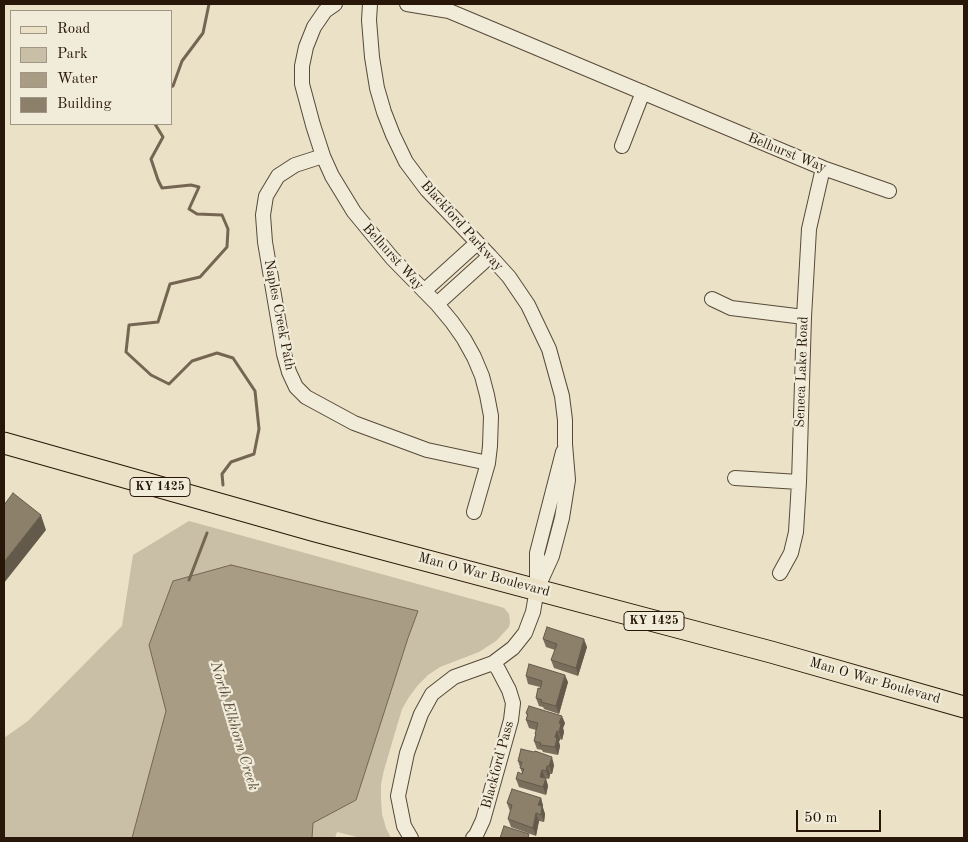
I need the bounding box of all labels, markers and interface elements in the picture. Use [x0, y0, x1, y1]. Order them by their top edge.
legend [10, 10, 172, 125]
text: Road [57, 22, 90, 37]
text: Park [57, 47, 88, 62]
text: Water [57, 72, 98, 87]
text: Building [57, 97, 112, 112]
street label: Belhurst Way [745, 130, 829, 176]
street label: Blackford Parkway [417, 177, 507, 275]
street label: Belhurst Way [359, 220, 427, 294]
street label: Naples Creek Path [260, 258, 298, 372]
street label: Seneca Lake Road [792, 316, 812, 428]
road number: KY 1425 [130, 478, 190, 497]
street label: Man O War Boulevard [416, 549, 552, 601]
road number: KY 1425 [624, 612, 684, 630]
street label: Man O War Boulevard [808, 654, 942, 708]
water label: North Elkhorn Creek [206, 659, 262, 793]
street label: Blackford Pass [478, 719, 518, 811]
scale bar [798, 800, 883, 832]
text: 50 m [804, 811, 838, 826]

